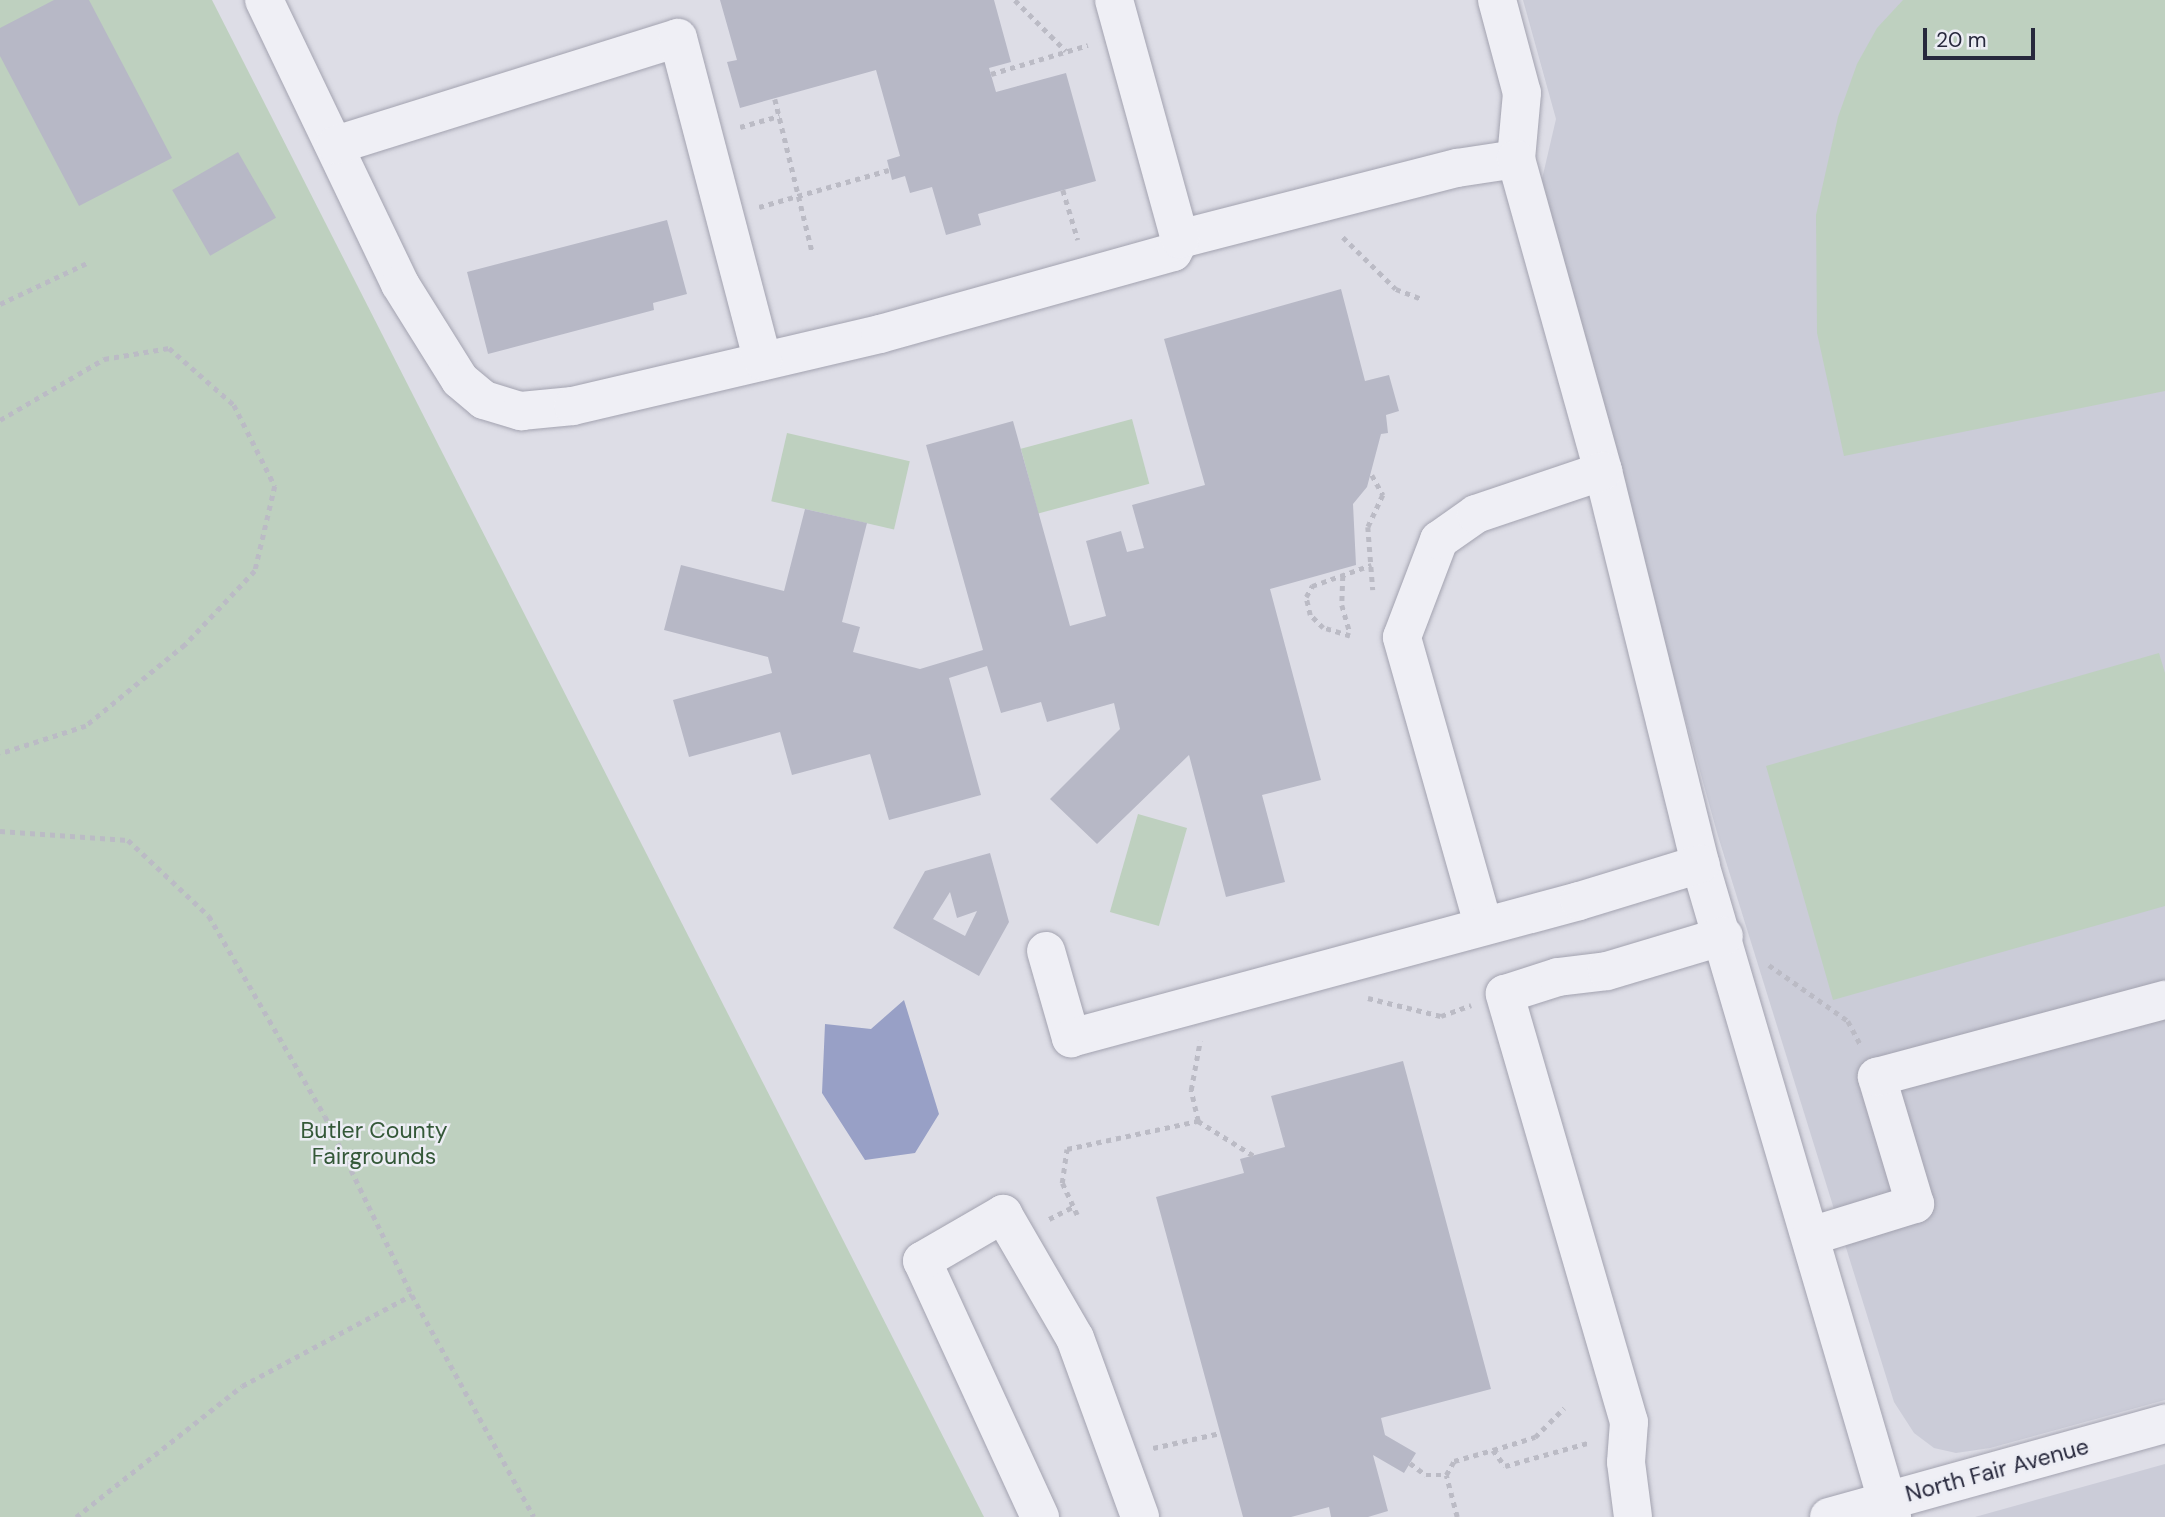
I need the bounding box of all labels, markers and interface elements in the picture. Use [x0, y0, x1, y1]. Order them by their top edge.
scale bar [1927, 14, 2039, 58]
text: 20 m [1936, 26, 1987, 54]
park label: Butler County Fairgrounds [300, 1116, 448, 1170]
street label: North Fair Avenue [1902, 1432, 2092, 1508]

